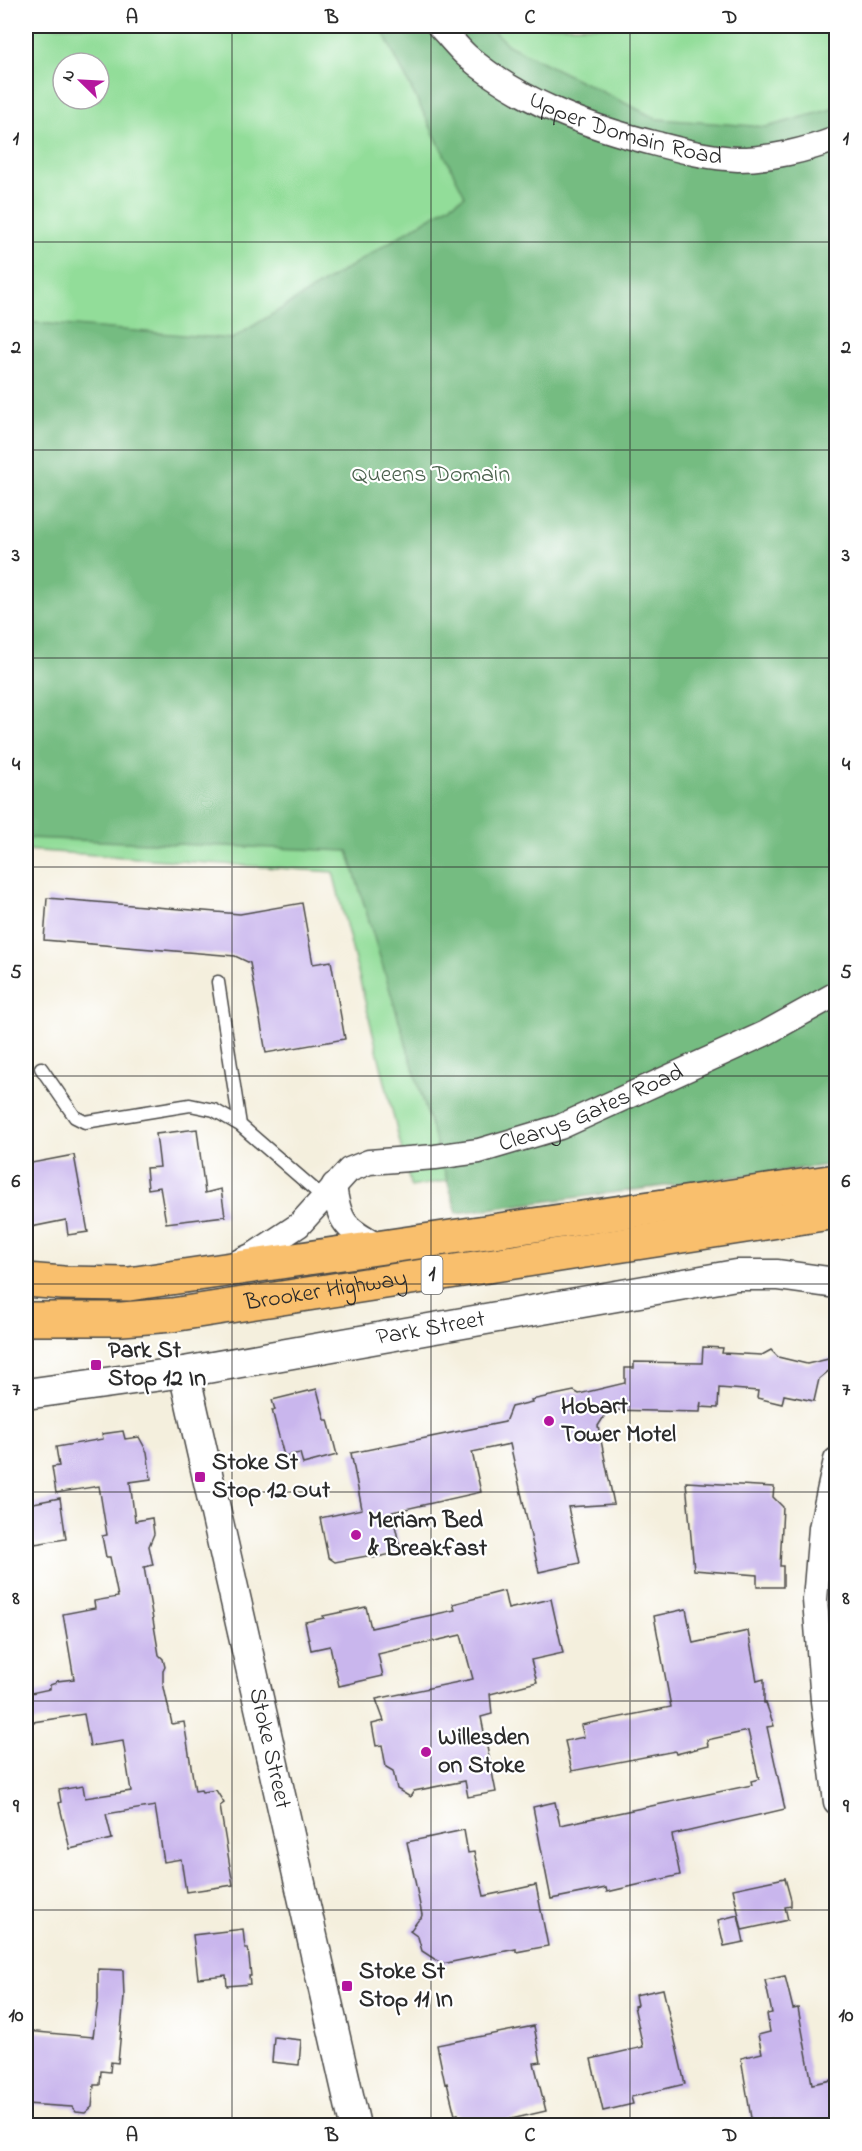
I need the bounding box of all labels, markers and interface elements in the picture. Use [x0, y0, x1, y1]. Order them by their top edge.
text: A [126, 4, 138, 33]
text: B [324, 4, 339, 33]
text: C [525, 4, 536, 33]
text: D [722, 4, 737, 33]
north arrow [51, 51, 111, 111]
text: N [56, 66, 82, 86]
street label: Upper Domain Road [522, 83, 725, 175]
text: 1 [13, 125, 20, 154]
text: 1 [843, 125, 850, 154]
text: 2 [10, 334, 21, 363]
text: 2 [840, 334, 851, 363]
park label: Queens Domain [352, 458, 510, 493]
text: 3 [11, 542, 20, 571]
text: 3 [841, 542, 850, 571]
text: 4 [12, 751, 21, 780]
text: 4 [842, 751, 851, 780]
text: 5 [10, 959, 22, 988]
text: 5 [840, 959, 852, 988]
street label: Clearys Gates Road [495, 1055, 690, 1162]
text: 6 [12, 1168, 21, 1197]
text: 6 [842, 1168, 851, 1197]
road number: 1 [422, 1256, 442, 1294]
street label: Brooker Highway [241, 1261, 410, 1321]
street label: Park Street [374, 1302, 488, 1355]
place label: Park St Stop 12 In [108, 1334, 206, 1397]
marker: Park St Stop 12 In [89, 1358, 103, 1372]
text: 7 [12, 1376, 21, 1405]
text: 7 [842, 1376, 851, 1405]
place label: Hobart Tower Motel [561, 1390, 676, 1453]
marker: Hobart Tower Motel [542, 1414, 556, 1428]
place label: Stoke St Stop 12 Out [212, 1446, 331, 1509]
marker: Stoke St Stop 12 Out [193, 1470, 207, 1484]
place label: Meriam Bed & Breakfast [367, 1504, 488, 1567]
marker: Meriam Bed & Breakfast [349, 1528, 363, 1542]
text: 8 [11, 1585, 20, 1614]
text: 8 [841, 1585, 850, 1614]
street label: Stoke Street [239, 1685, 300, 1812]
place label: Willesden on Stoke [438, 1721, 529, 1784]
marker: Willesden on Stoke [419, 1745, 433, 1759]
text: 9 [12, 1793, 20, 1822]
text: 9 [842, 1793, 850, 1822]
place label: Stoke St Stop 11 In [359, 1955, 453, 2018]
marker: Stoke St Stop 11 In [340, 1979, 354, 1993]
text: 10 [9, 2002, 24, 2031]
text: 10 [839, 2002, 854, 2031]
text: A [126, 2122, 138, 2151]
text: B [324, 2122, 339, 2151]
text: C [525, 2122, 536, 2151]
text: D [722, 2122, 737, 2151]

